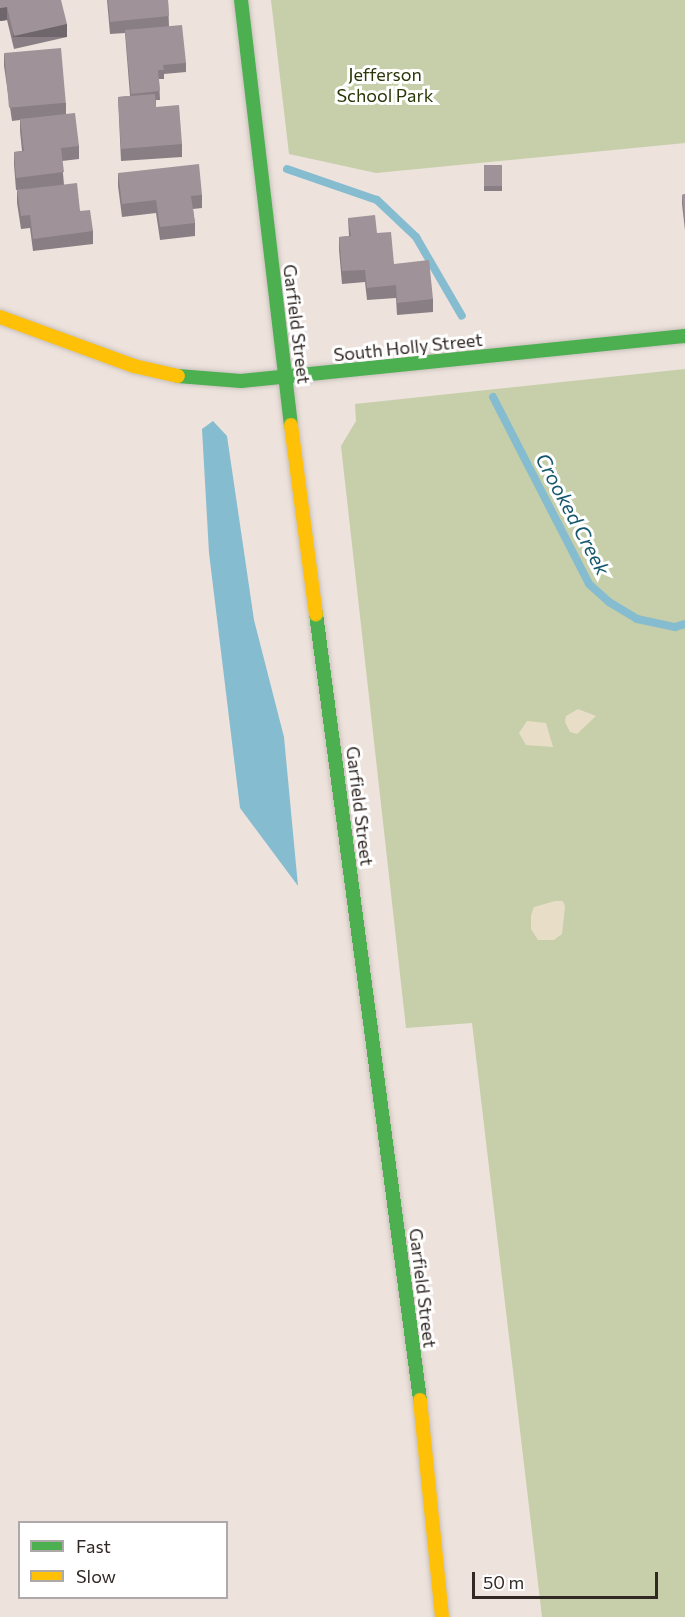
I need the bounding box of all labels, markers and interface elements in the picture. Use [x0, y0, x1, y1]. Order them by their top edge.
park label: Jefferson School Park [337, 64, 433, 106]
street label: Garfield Street [279, 263, 315, 385]
street label: South Holly Street [333, 328, 483, 366]
water label: Crooked Creek [531, 449, 615, 579]
street label: Garfield Street [342, 745, 378, 867]
street label: Garfield Street [405, 1227, 441, 1349]
legend [18, 1521, 228, 1599]
text: Fast [76, 1535, 111, 1557]
scale bar [475, 1560, 661, 1598]
text: Slow [76, 1565, 116, 1587]
text: 50 m [483, 1571, 524, 1593]

